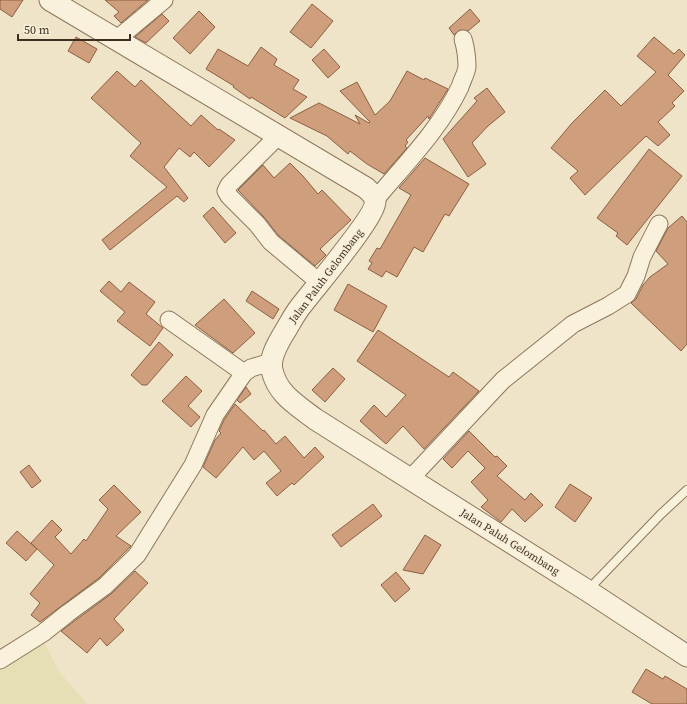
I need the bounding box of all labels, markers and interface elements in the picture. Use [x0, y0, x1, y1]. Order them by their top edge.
scale bar [18, 16, 130, 42]
text: 50 m [24, 22, 50, 38]
street label: Jalan Paluh Gelombang [285, 225, 367, 327]
street label: Jalan Paluh Gelombang [457, 505, 563, 579]

